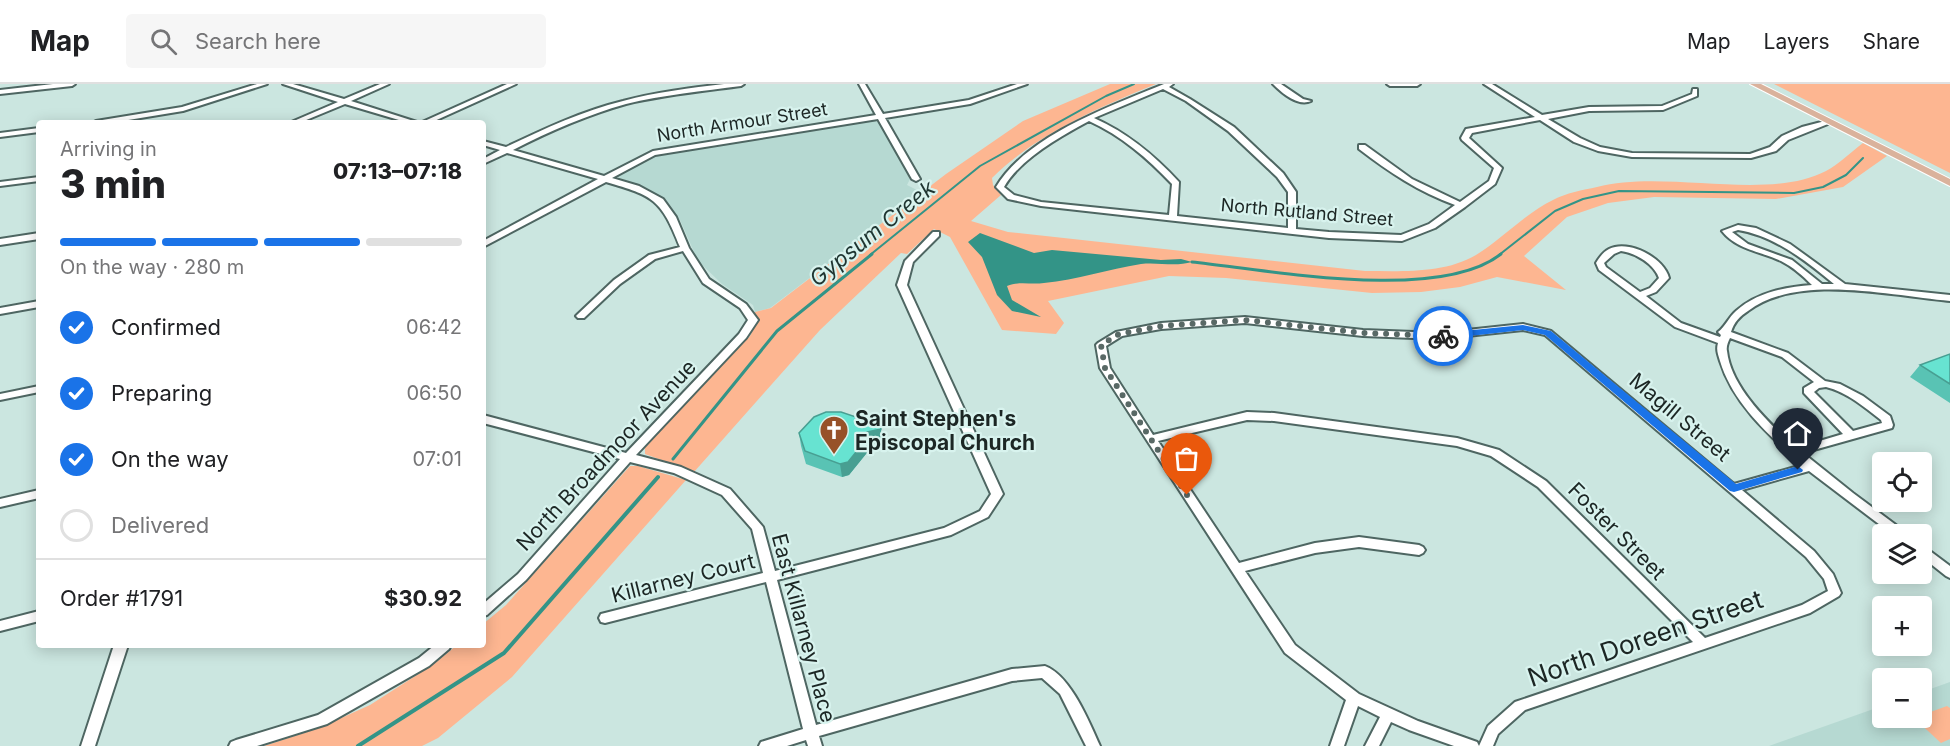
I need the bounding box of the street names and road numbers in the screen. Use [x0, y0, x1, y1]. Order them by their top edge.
street label: North Armour Street [655, 98, 829, 146]
street label: North Rutland Street [1220, 194, 1394, 230]
street label: North Broadmoor Avenue [511, 354, 701, 556]
street label: Magill Street [1624, 368, 1736, 467]
street label: Foster Street [1563, 477, 1671, 585]
street label: East Killarney Place [767, 531, 841, 725]
street label: Killarney Court [609, 548, 758, 608]
street label: North Doreen Street [1523, 583, 1767, 693]

